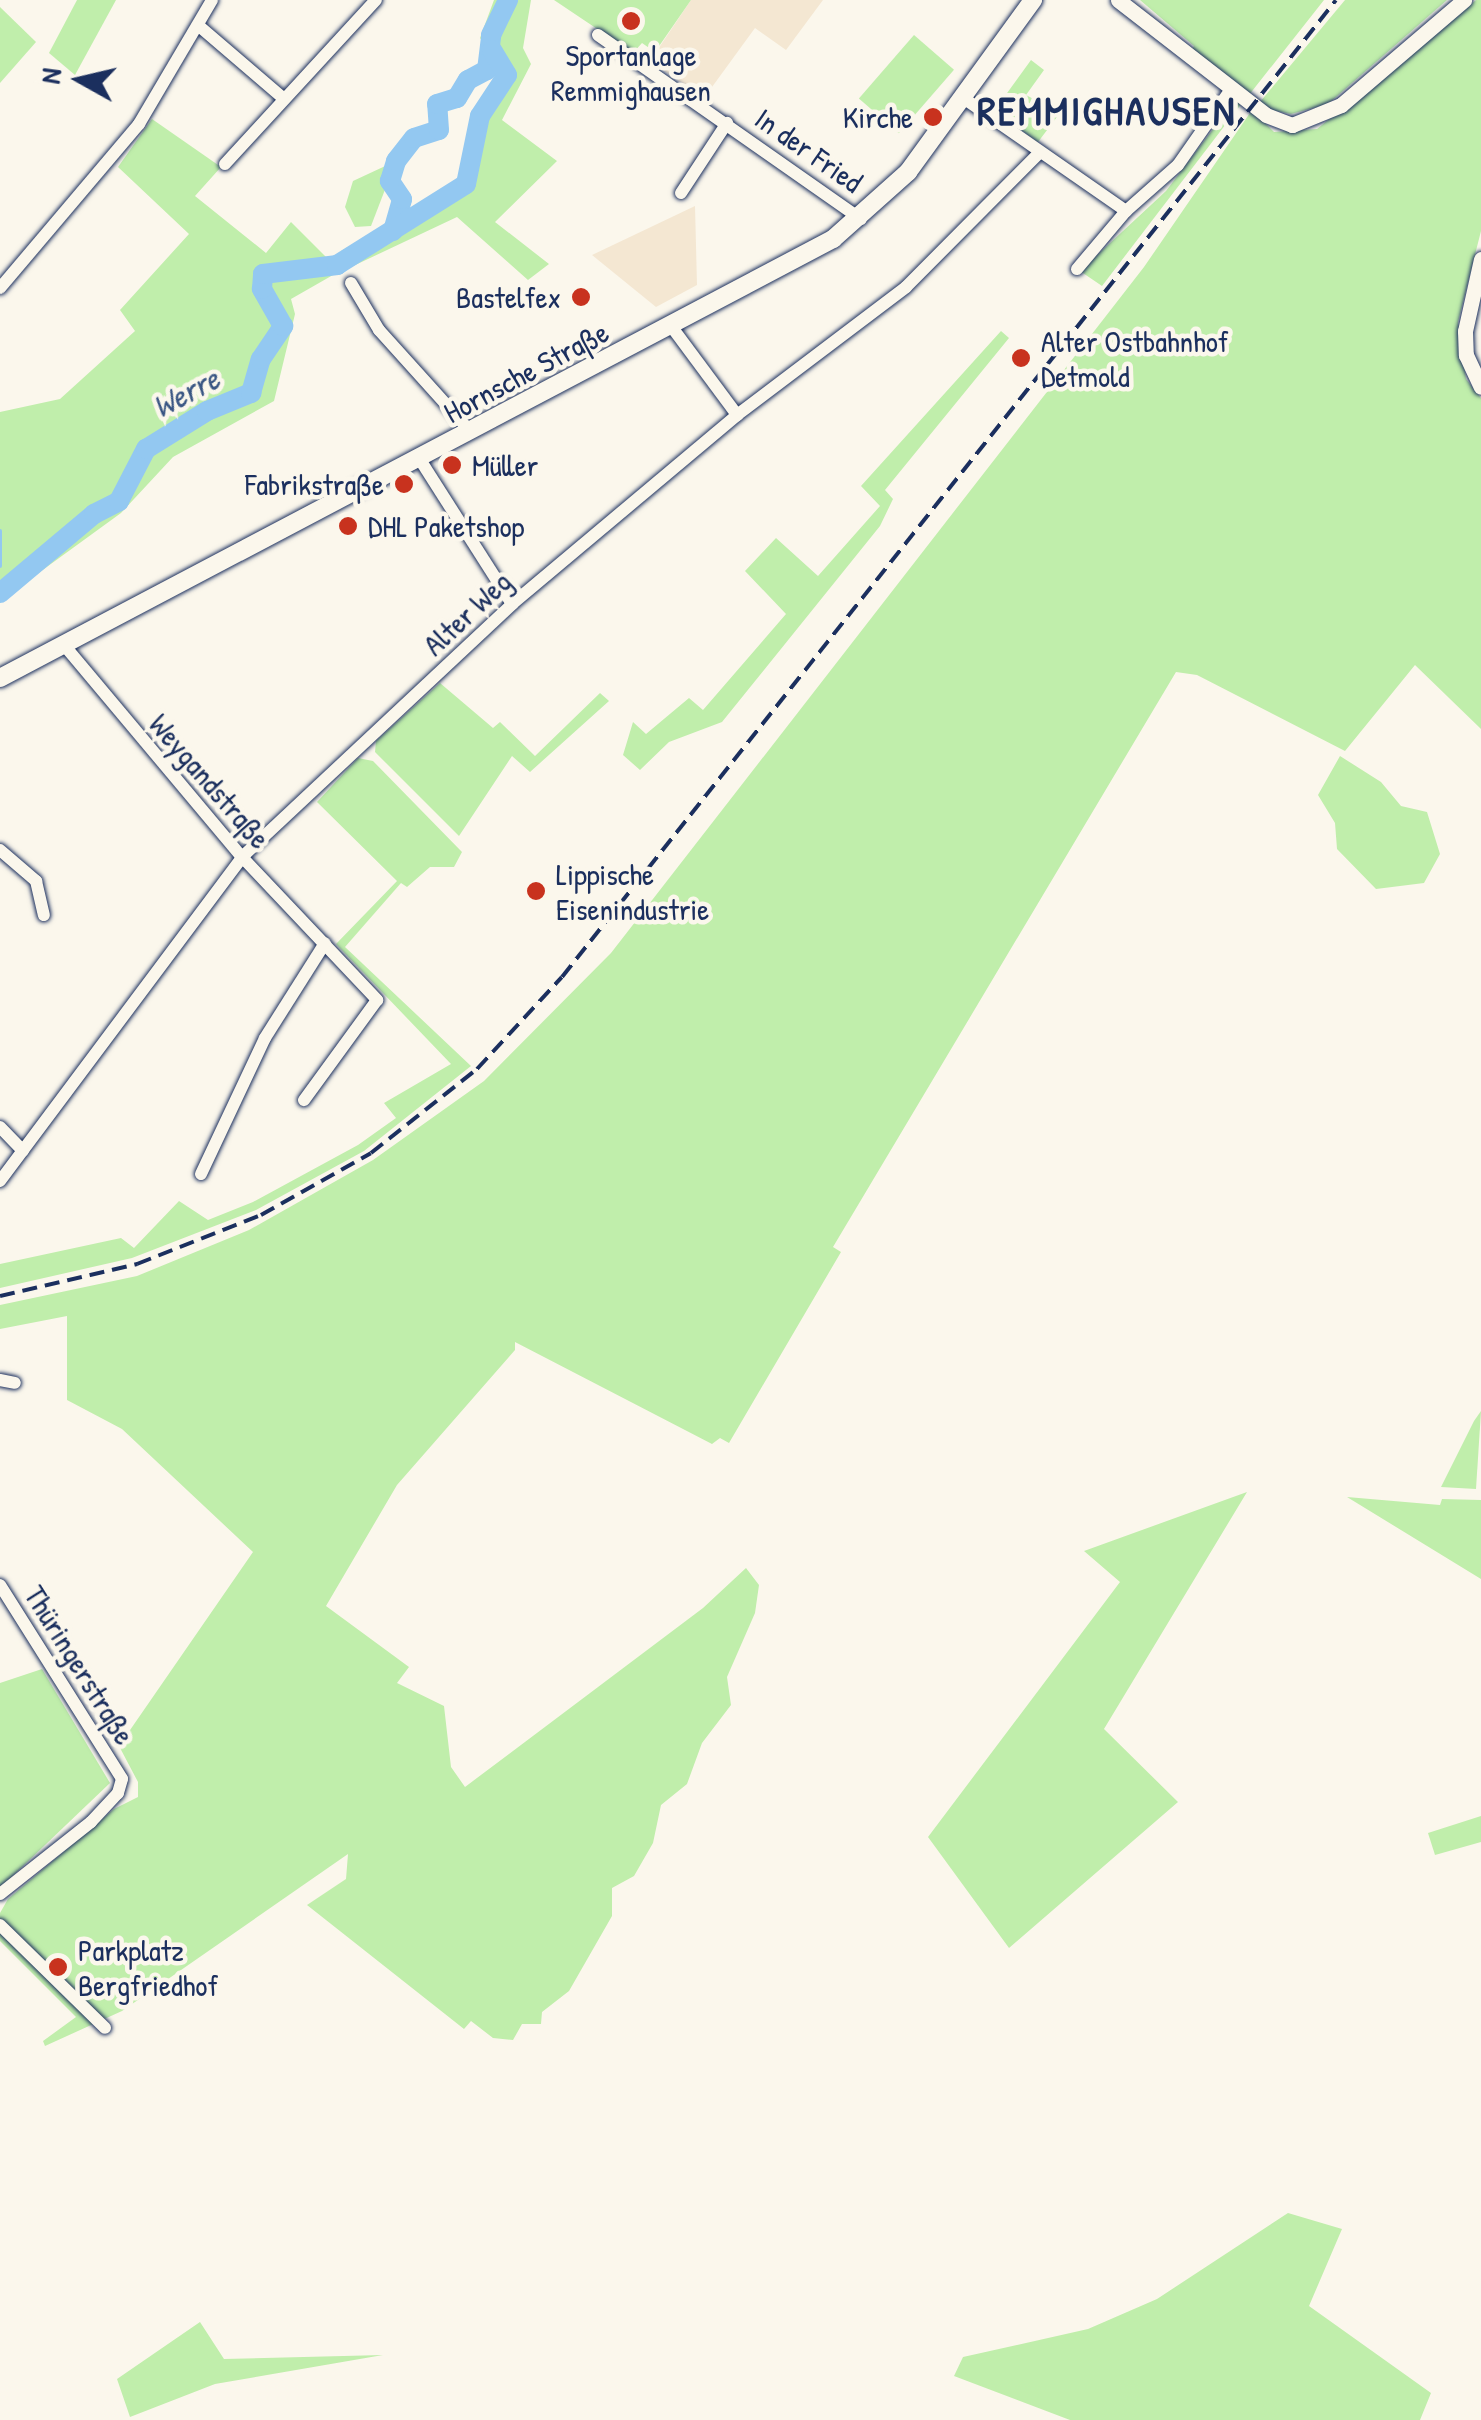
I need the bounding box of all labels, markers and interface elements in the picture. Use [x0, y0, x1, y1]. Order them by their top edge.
marker: Sportanlage Remmighausen [620, 10, 642, 32]
north arrow [30, 30, 130, 130]
place label: Sportanlage Remmighausen [551, 37, 711, 108]
text: N [30, 66, 70, 86]
district label: REMMIGHAUSEN [977, 86, 1237, 134]
place label: Kirche [843, 99, 913, 135]
street label: In der Fried [748, 100, 870, 200]
marker: Kirche [922, 106, 944, 128]
place label: Bastelfex [456, 279, 561, 315]
marker: Bastelfex [570, 286, 592, 308]
street label: Hornsche Straße [438, 314, 614, 430]
place label: Alter Ostbahnhof Detmold [1041, 323, 1229, 394]
marker: Alter Ostbahnhof Detmold [1010, 347, 1032, 369]
water label: Werre [146, 360, 226, 426]
place label: Müller [472, 447, 538, 483]
marker: Müller [441, 454, 463, 476]
place label: Fabrikstraße [245, 466, 384, 502]
marker: Fabrikstraße [393, 473, 415, 495]
place label: DHL Paketshop [368, 508, 524, 544]
marker: DHL Paketshop [337, 515, 359, 537]
street label: Alter Weg [416, 563, 518, 663]
street label: Weygandstraße [142, 706, 278, 856]
place label: Lippische Eisenindustrie [556, 856, 709, 926]
marker: Lippische Eisenindustrie [525, 880, 547, 902]
street label: Thüringerstraße [17, 1579, 143, 1751]
place label: Parkplatz Bergfriedhof [78, 1932, 218, 2002]
marker: Parkplatz Bergfriedhof [47, 1956, 69, 1978]

